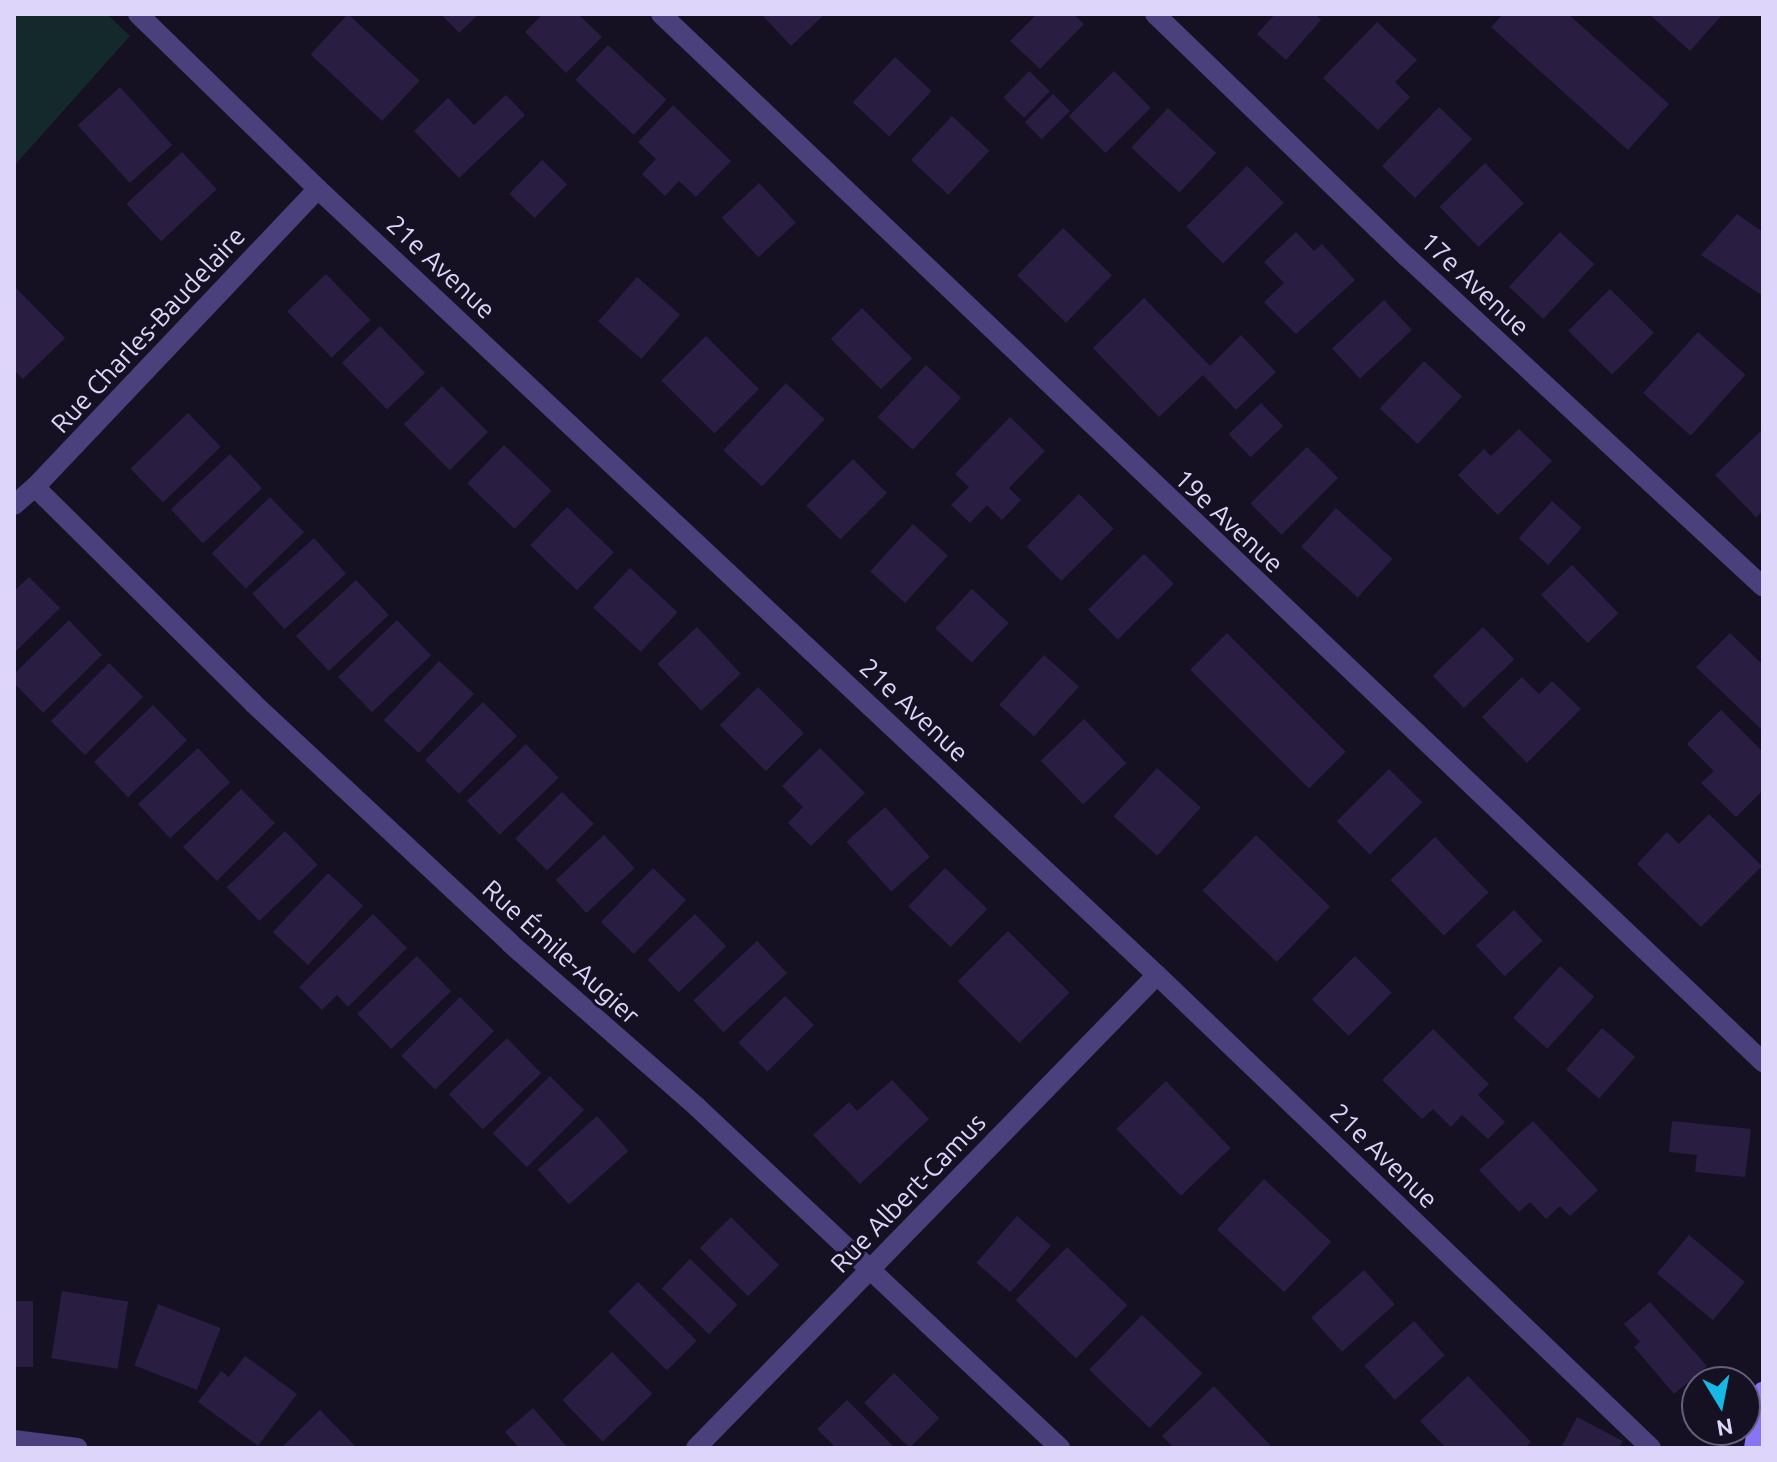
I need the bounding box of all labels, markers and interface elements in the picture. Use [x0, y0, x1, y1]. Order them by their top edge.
street label: 21e Avenue [380, 209, 502, 325]
street label: Rue Charles-Baudelaire [44, 221, 252, 439]
street label: 17e Avenue [1414, 226, 1536, 342]
street label: 19e Avenue [1168, 463, 1290, 579]
street label: 21e Avenue [853, 652, 975, 768]
street label: Rue Émile-Augier [476, 873, 646, 1031]
street label: 21e Avenue [1324, 1097, 1444, 1215]
street label: Rue Albert-Camus [824, 1107, 992, 1279]
north arrow [1681, 1366, 1761, 1446]
text: N [1715, 1414, 1735, 1442]

